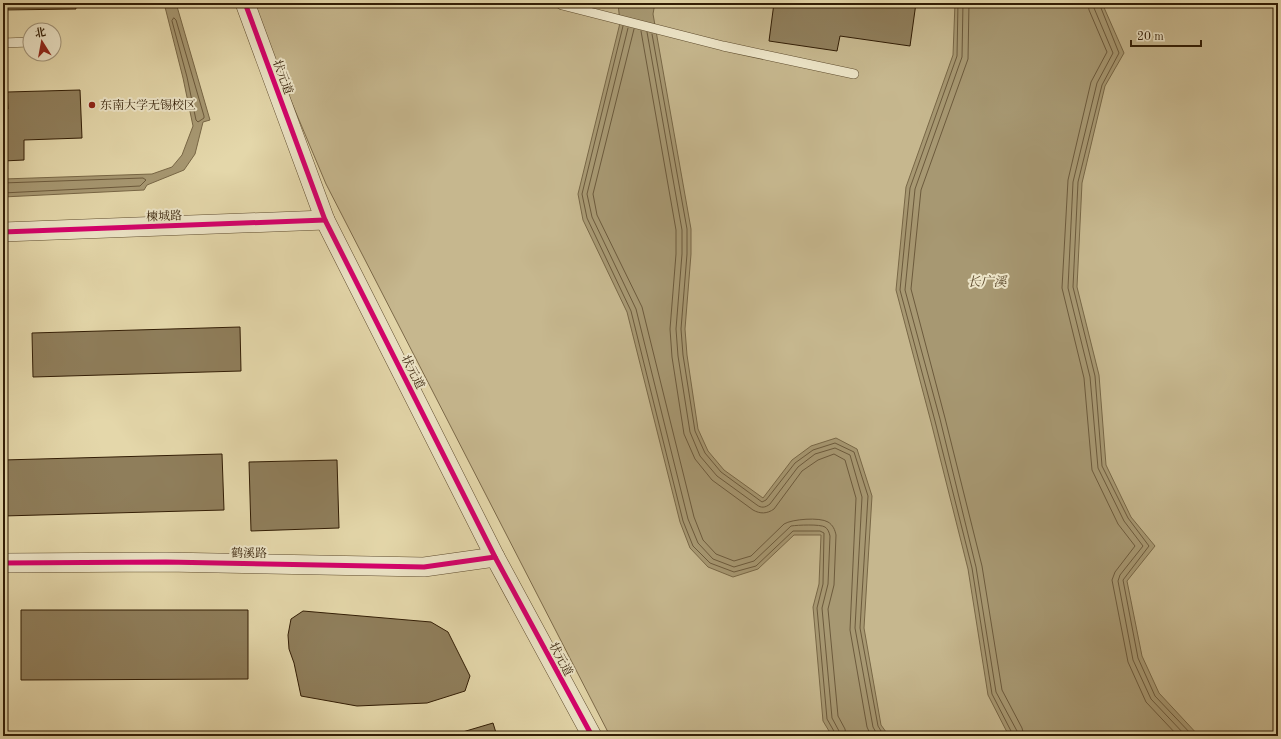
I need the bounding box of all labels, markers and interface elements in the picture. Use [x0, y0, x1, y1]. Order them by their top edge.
north arrow [22, 22, 62, 62]
scale bar [1131, 22, 1201, 48]
text: 北 [34, 26, 47, 40]
text: 20 m [1137, 31, 1164, 43]
street label: 状元道 [270, 58, 296, 96]
place label: 东南大学无锡校区 [100, 98, 196, 112]
marker: 东南大学无锡校区 [87, 100, 97, 110]
street label: 楝城路 [146, 208, 182, 224]
water label: 长广溪 [967, 275, 1008, 289]
street label: 状元道 [399, 353, 427, 391]
street label: 鹤溪路 [231, 546, 267, 560]
street label: 状元道 [546, 640, 576, 678]

